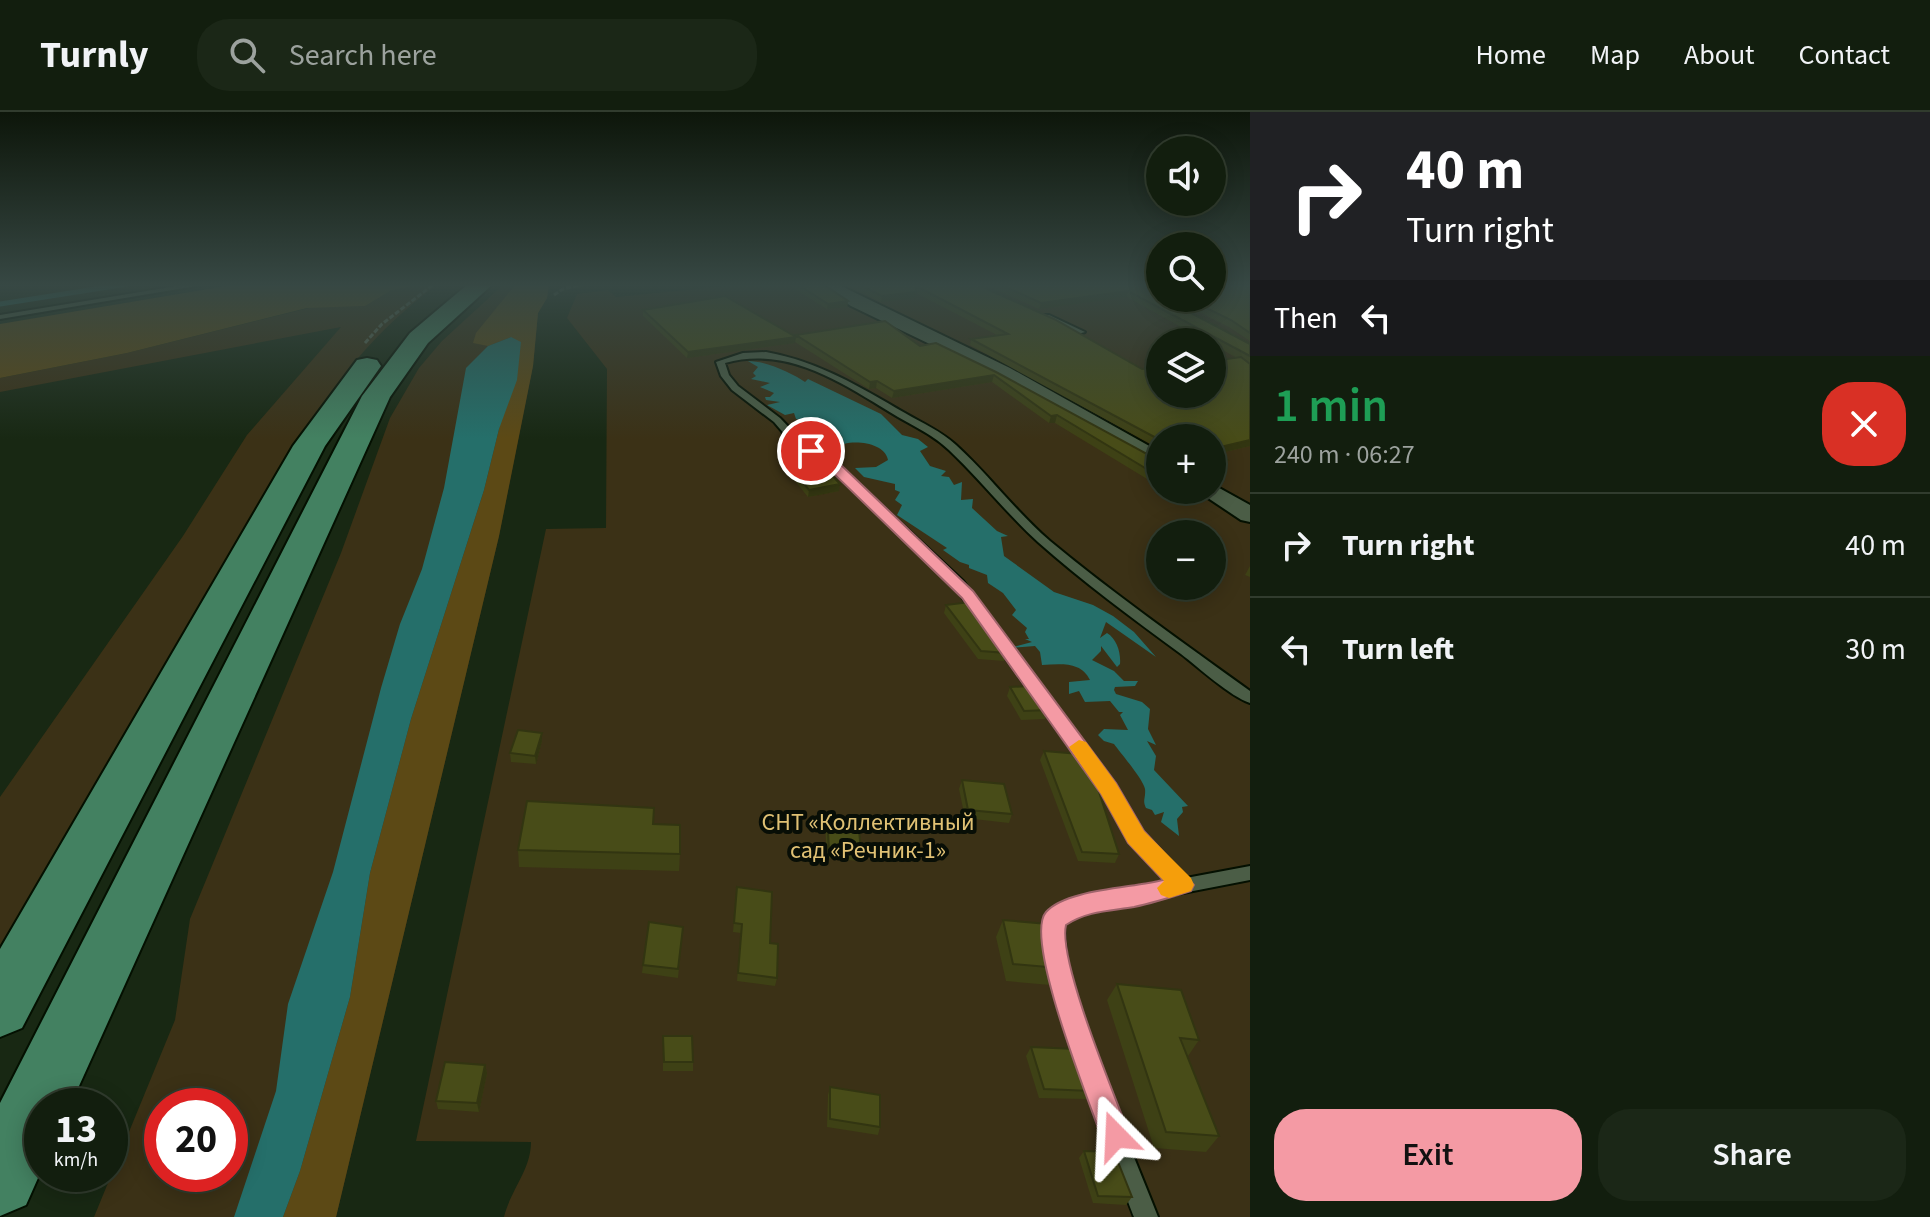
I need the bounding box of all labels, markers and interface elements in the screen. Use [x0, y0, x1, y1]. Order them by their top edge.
search box [197, 19, 757, 91]
text: Turnly [40, 28, 149, 82]
icon: search [225, 33, 269, 77]
text: Search here [289, 34, 437, 77]
text: Home [1475, 35, 1546, 75]
text: Map [1590, 35, 1640, 75]
text: About [1684, 35, 1755, 75]
text: Contact [1799, 35, 1890, 75]
text: 40 m [1406, 131, 1524, 210]
map controls [1146, 136, 1226, 600]
button: sound [1146, 136, 1226, 216]
icon: right [1274, 144, 1378, 248]
text: Turn right [1406, 205, 1554, 256]
button: search [1146, 232, 1226, 312]
icon: left [1354, 296, 1398, 340]
text: Then [1274, 297, 1338, 340]
button: layers [1146, 328, 1226, 408]
text: 1 min [1274, 372, 1388, 440]
button: close [1822, 382, 1906, 466]
pin [777, 417, 845, 485]
button: + [1146, 424, 1226, 504]
icon: arrive [789, 429, 833, 473]
text: 240 m · 06:27 [1274, 436, 1415, 473]
button: − [1146, 520, 1226, 600]
icon: right [1274, 523, 1318, 567]
text: Turn right [1342, 524, 1474, 567]
text: 40 m [1845, 524, 1906, 567]
icon: left [1274, 627, 1318, 671]
text: Turn left [1342, 628, 1454, 671]
text: 30 m [1845, 628, 1906, 671]
park label: СНТ «Коллективный сад «Речник-1» [762, 805, 974, 868]
speed limit sign: 20 [144, 1088, 248, 1192]
position arrow [1074, 1094, 1158, 1178]
text: 13 [55, 1101, 97, 1158]
button: Exit [1274, 1109, 1582, 1201]
button: Share [1598, 1109, 1906, 1201]
text: km/h [54, 1146, 98, 1174]

